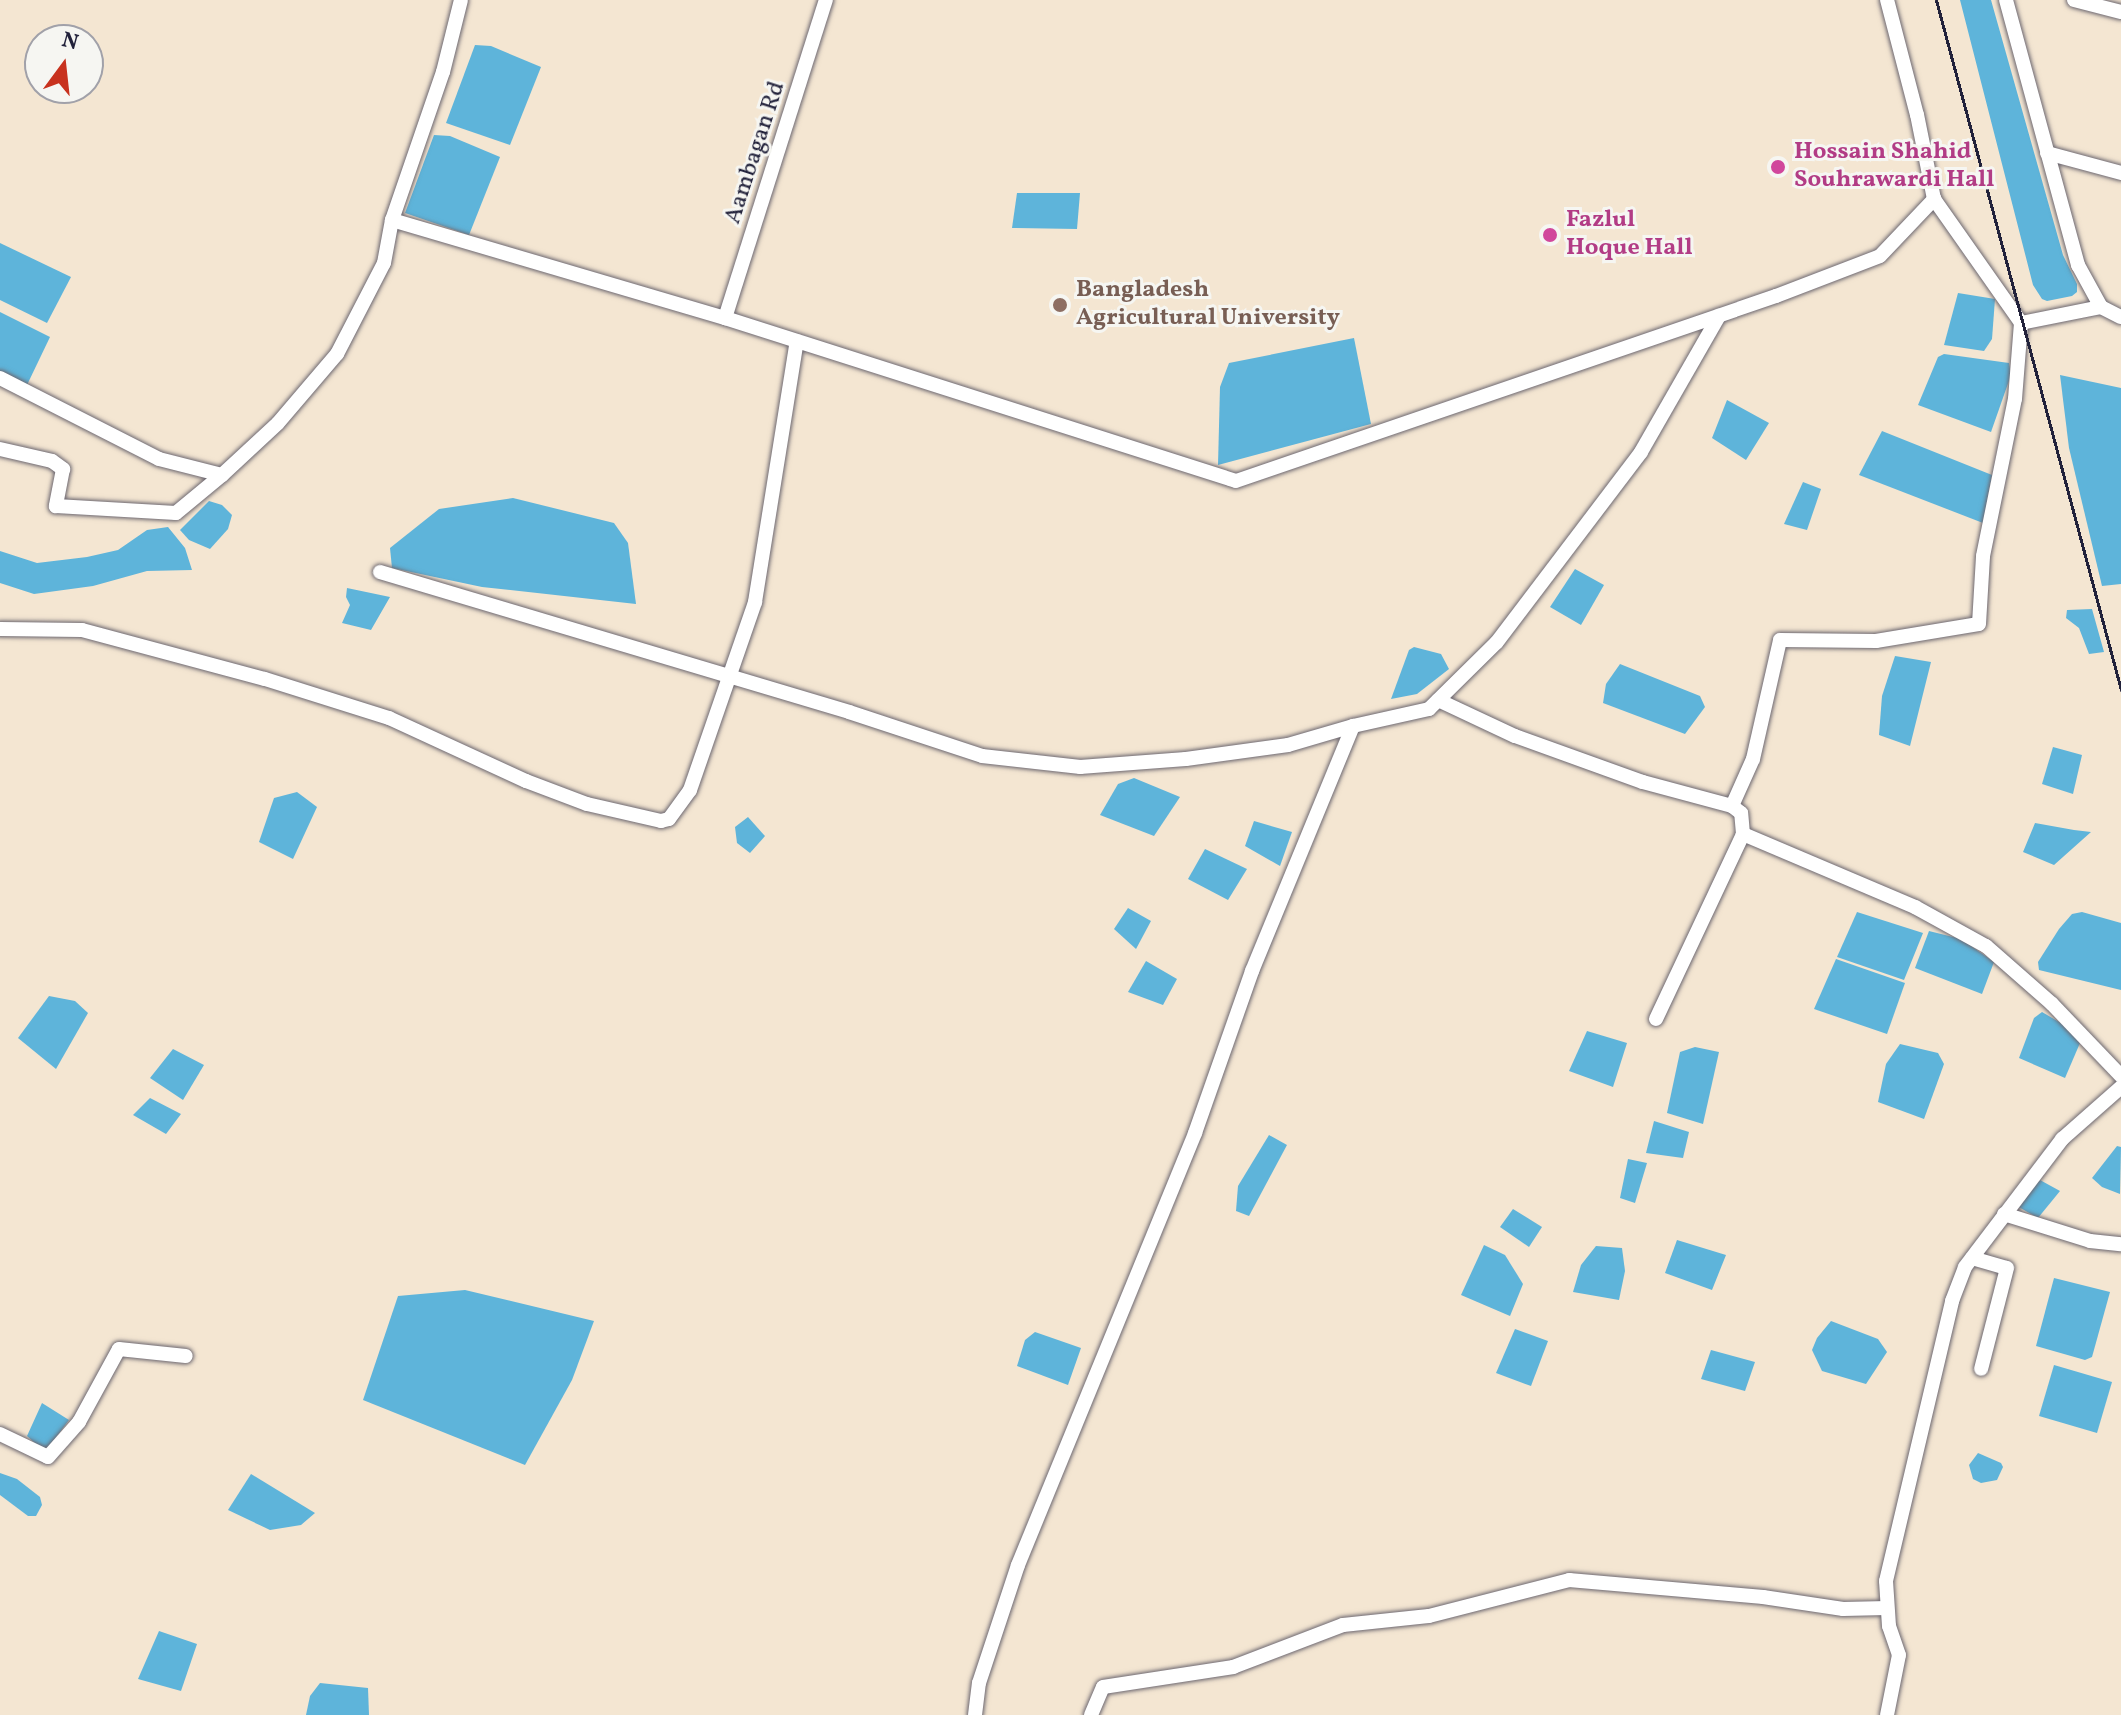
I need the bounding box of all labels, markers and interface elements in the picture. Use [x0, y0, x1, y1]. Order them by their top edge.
north arrow [24, 24, 104, 104]
text: N [58, 25, 82, 59]
street label: Aambagan Rd [719, 78, 793, 228]
place label: Hossain Shahid Souhrawardi Hall [1794, 139, 1994, 195]
marker: Hossain Shahid Souhrawardi Hall [1769, 158, 1787, 176]
place label: Fazlul Hoque Hall [1566, 207, 1693, 263]
marker: Fazlul Hoque Hall [1541, 226, 1559, 244]
place label: Bangladesh Agricultural University [1076, 277, 1340, 333]
marker: Bangladesh Agricultural University [1051, 296, 1069, 314]

